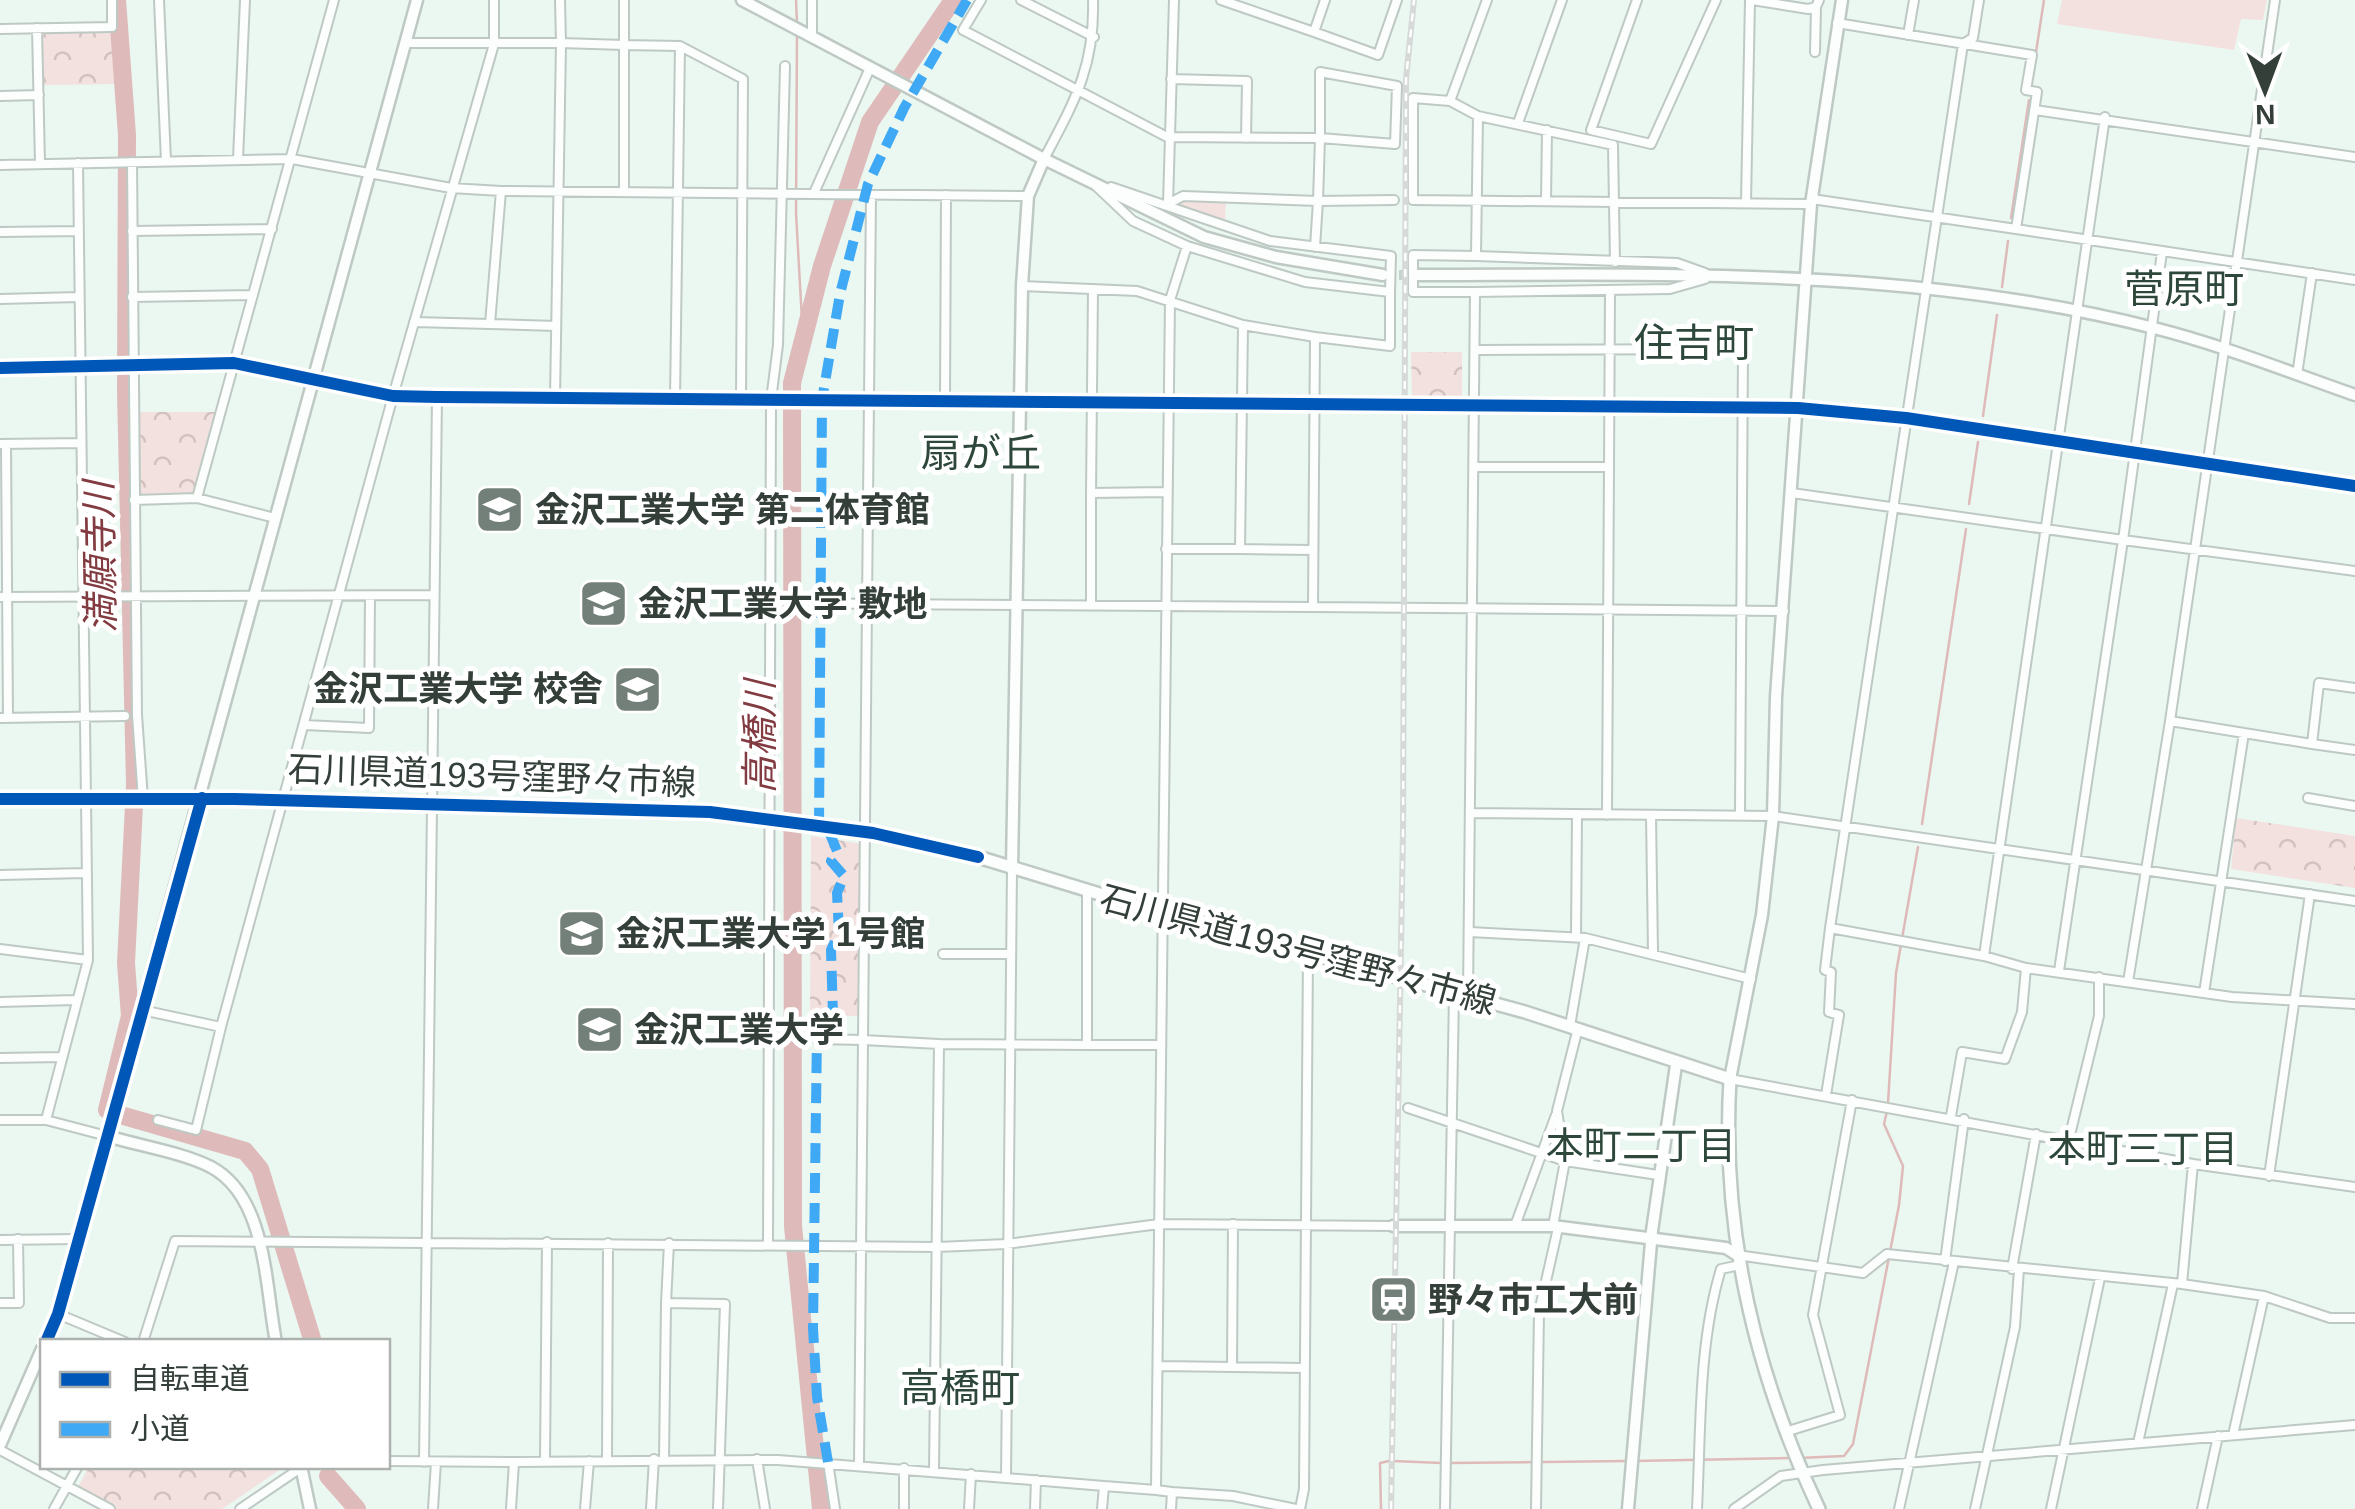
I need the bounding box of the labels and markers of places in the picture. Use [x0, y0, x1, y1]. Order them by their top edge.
school or university icon: 金沢工業大学 第二体育館 [474, 484, 526, 536]
place label: 金沢工業大学 第二体育館 [535, 490, 930, 529]
school or university icon: 金沢工業大学 敷地 [577, 578, 629, 630]
place label: 金沢工業大学 敷地 [638, 584, 928, 623]
school or university icon: 金沢工業大学 校舎 [612, 663, 664, 715]
place label: 金沢工業大学 校舎 [313, 669, 603, 708]
school or university icon: 金沢工業大学 1号館 [555, 908, 607, 960]
place label: 金沢工業大学 1号館 [616, 914, 925, 953]
school or university icon: 金沢工業大学 [573, 1004, 625, 1056]
place label: 金沢工業大学 [634, 1010, 844, 1049]
station icon: 野々市工大前 [1367, 1274, 1419, 1326]
place label: 野々市工大前 [1428, 1280, 1638, 1319]

